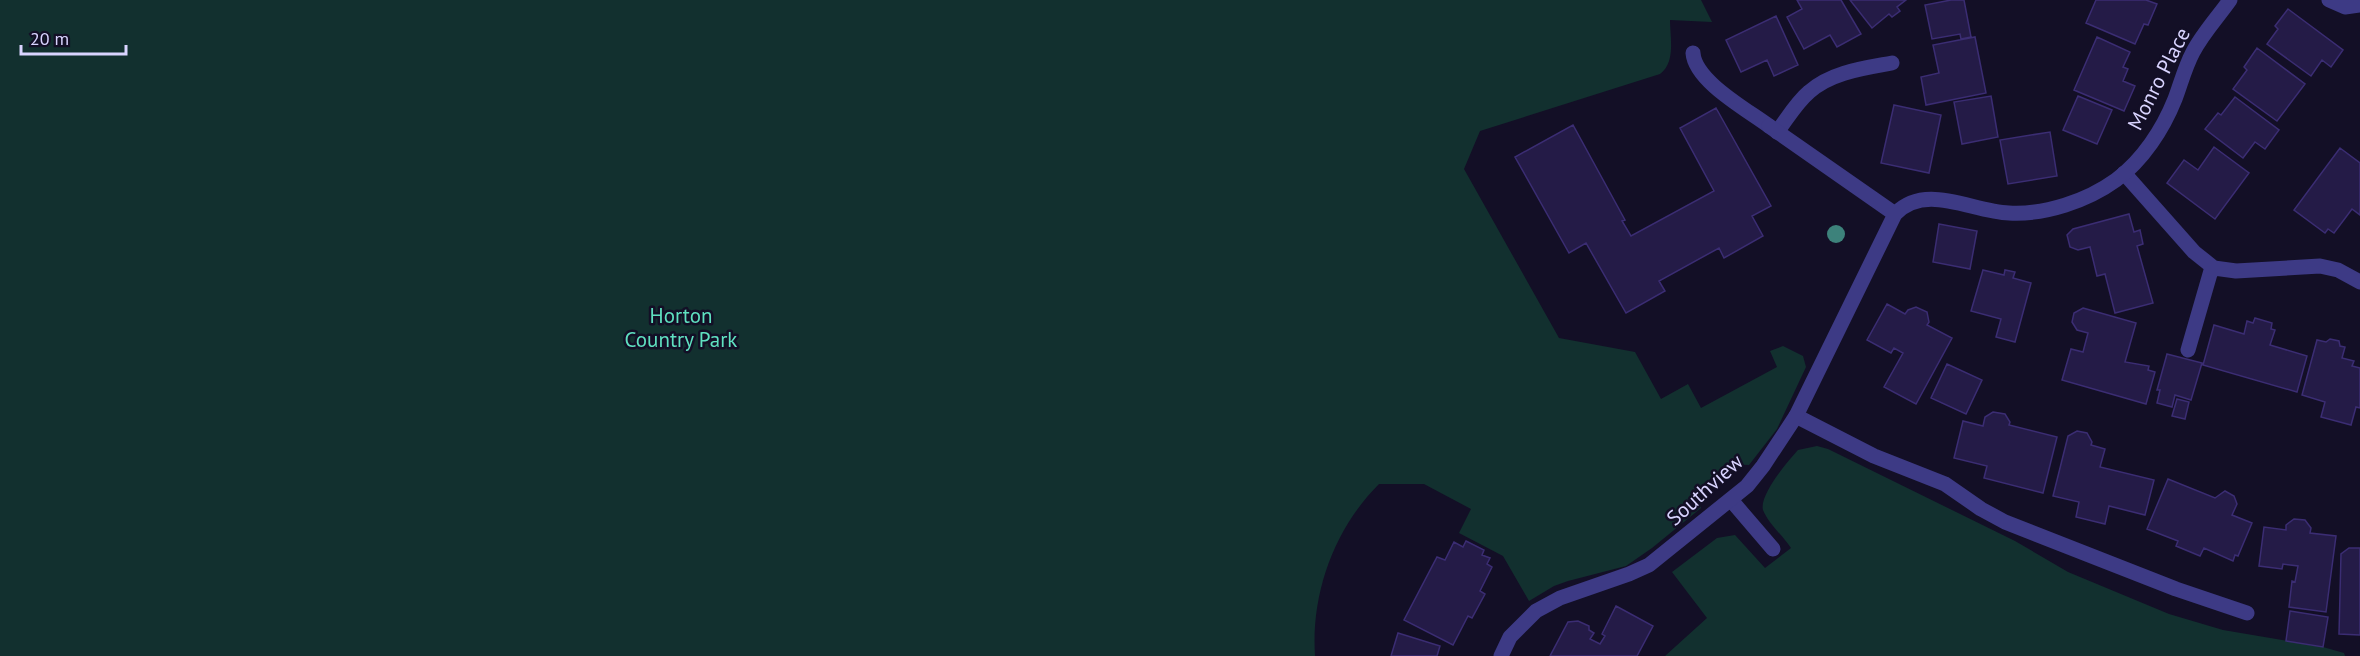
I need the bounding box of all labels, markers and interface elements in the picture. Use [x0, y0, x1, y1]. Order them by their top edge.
scale bar [21, 18, 126, 56]
street label: Monro Place [2121, 23, 2196, 134]
text: 20 m [30, 27, 69, 50]
park label: Horton Country Park [625, 302, 737, 353]
street label: Southview [1661, 448, 1749, 531]

